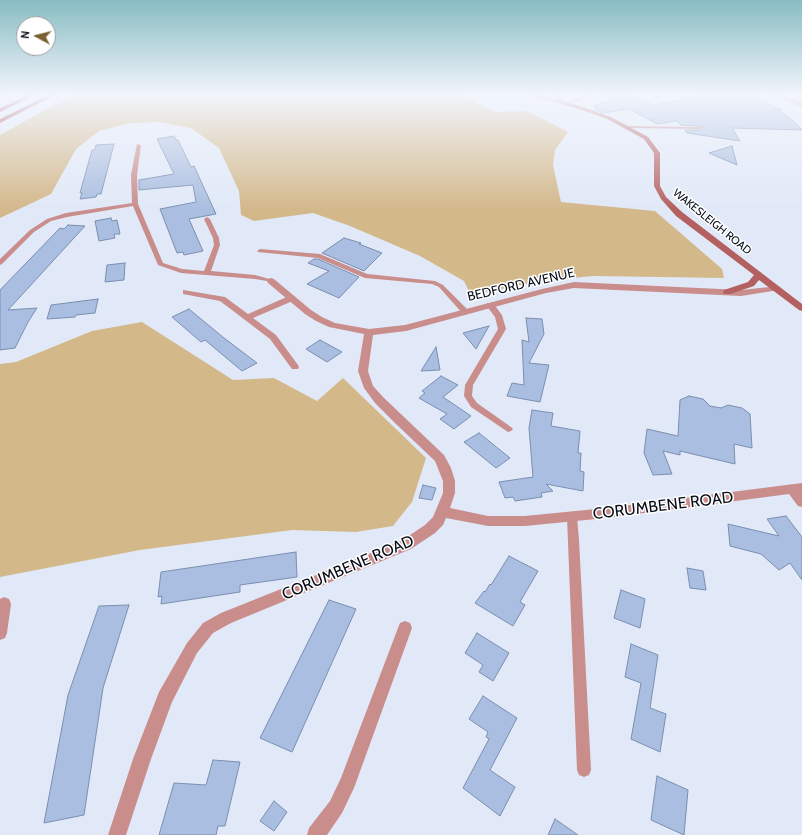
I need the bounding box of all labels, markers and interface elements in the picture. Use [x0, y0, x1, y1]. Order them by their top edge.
north arrow [16, 16, 56, 56]
text: N [18, 30, 33, 39]
street label: WAKESLEIGH ROAD [670, 186, 754, 258]
street label: BEDFORD AVENUE [466, 265, 576, 305]
street label: CORUMBENE ROAD [592, 488, 734, 524]
street label: CORUMBENE ROAD [279, 532, 417, 604]

